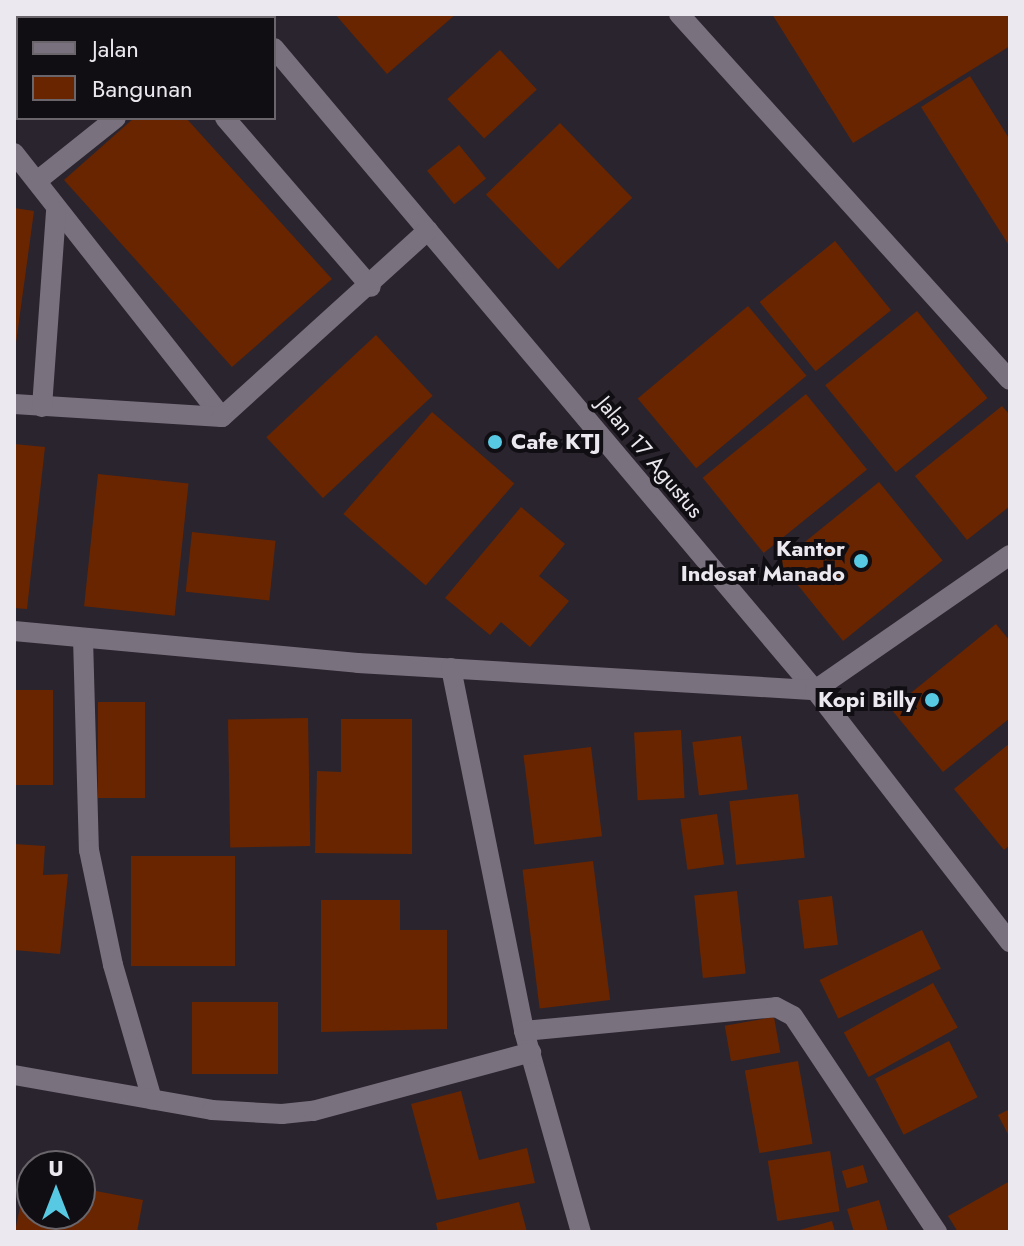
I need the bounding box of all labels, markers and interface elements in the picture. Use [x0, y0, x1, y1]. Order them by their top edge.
legend [16, 16, 276, 120]
text: Jalan [92, 31, 139, 66]
text: Bangunan [92, 71, 193, 106]
street label: Jalan 17 Agustus [591, 391, 709, 523]
place label: Cafe KTJ [511, 429, 601, 455]
marker: Cafe KTJ [486, 433, 504, 451]
place label: Kantor Indosat Manado [681, 535, 845, 586]
marker: Kantor Indosat Manado [852, 552, 870, 570]
place label: Kopi Billy [818, 687, 916, 713]
marker: Kopi Billy [923, 691, 941, 709]
north arrow [16, 1150, 96, 1230]
text: U [48, 1152, 64, 1184]

